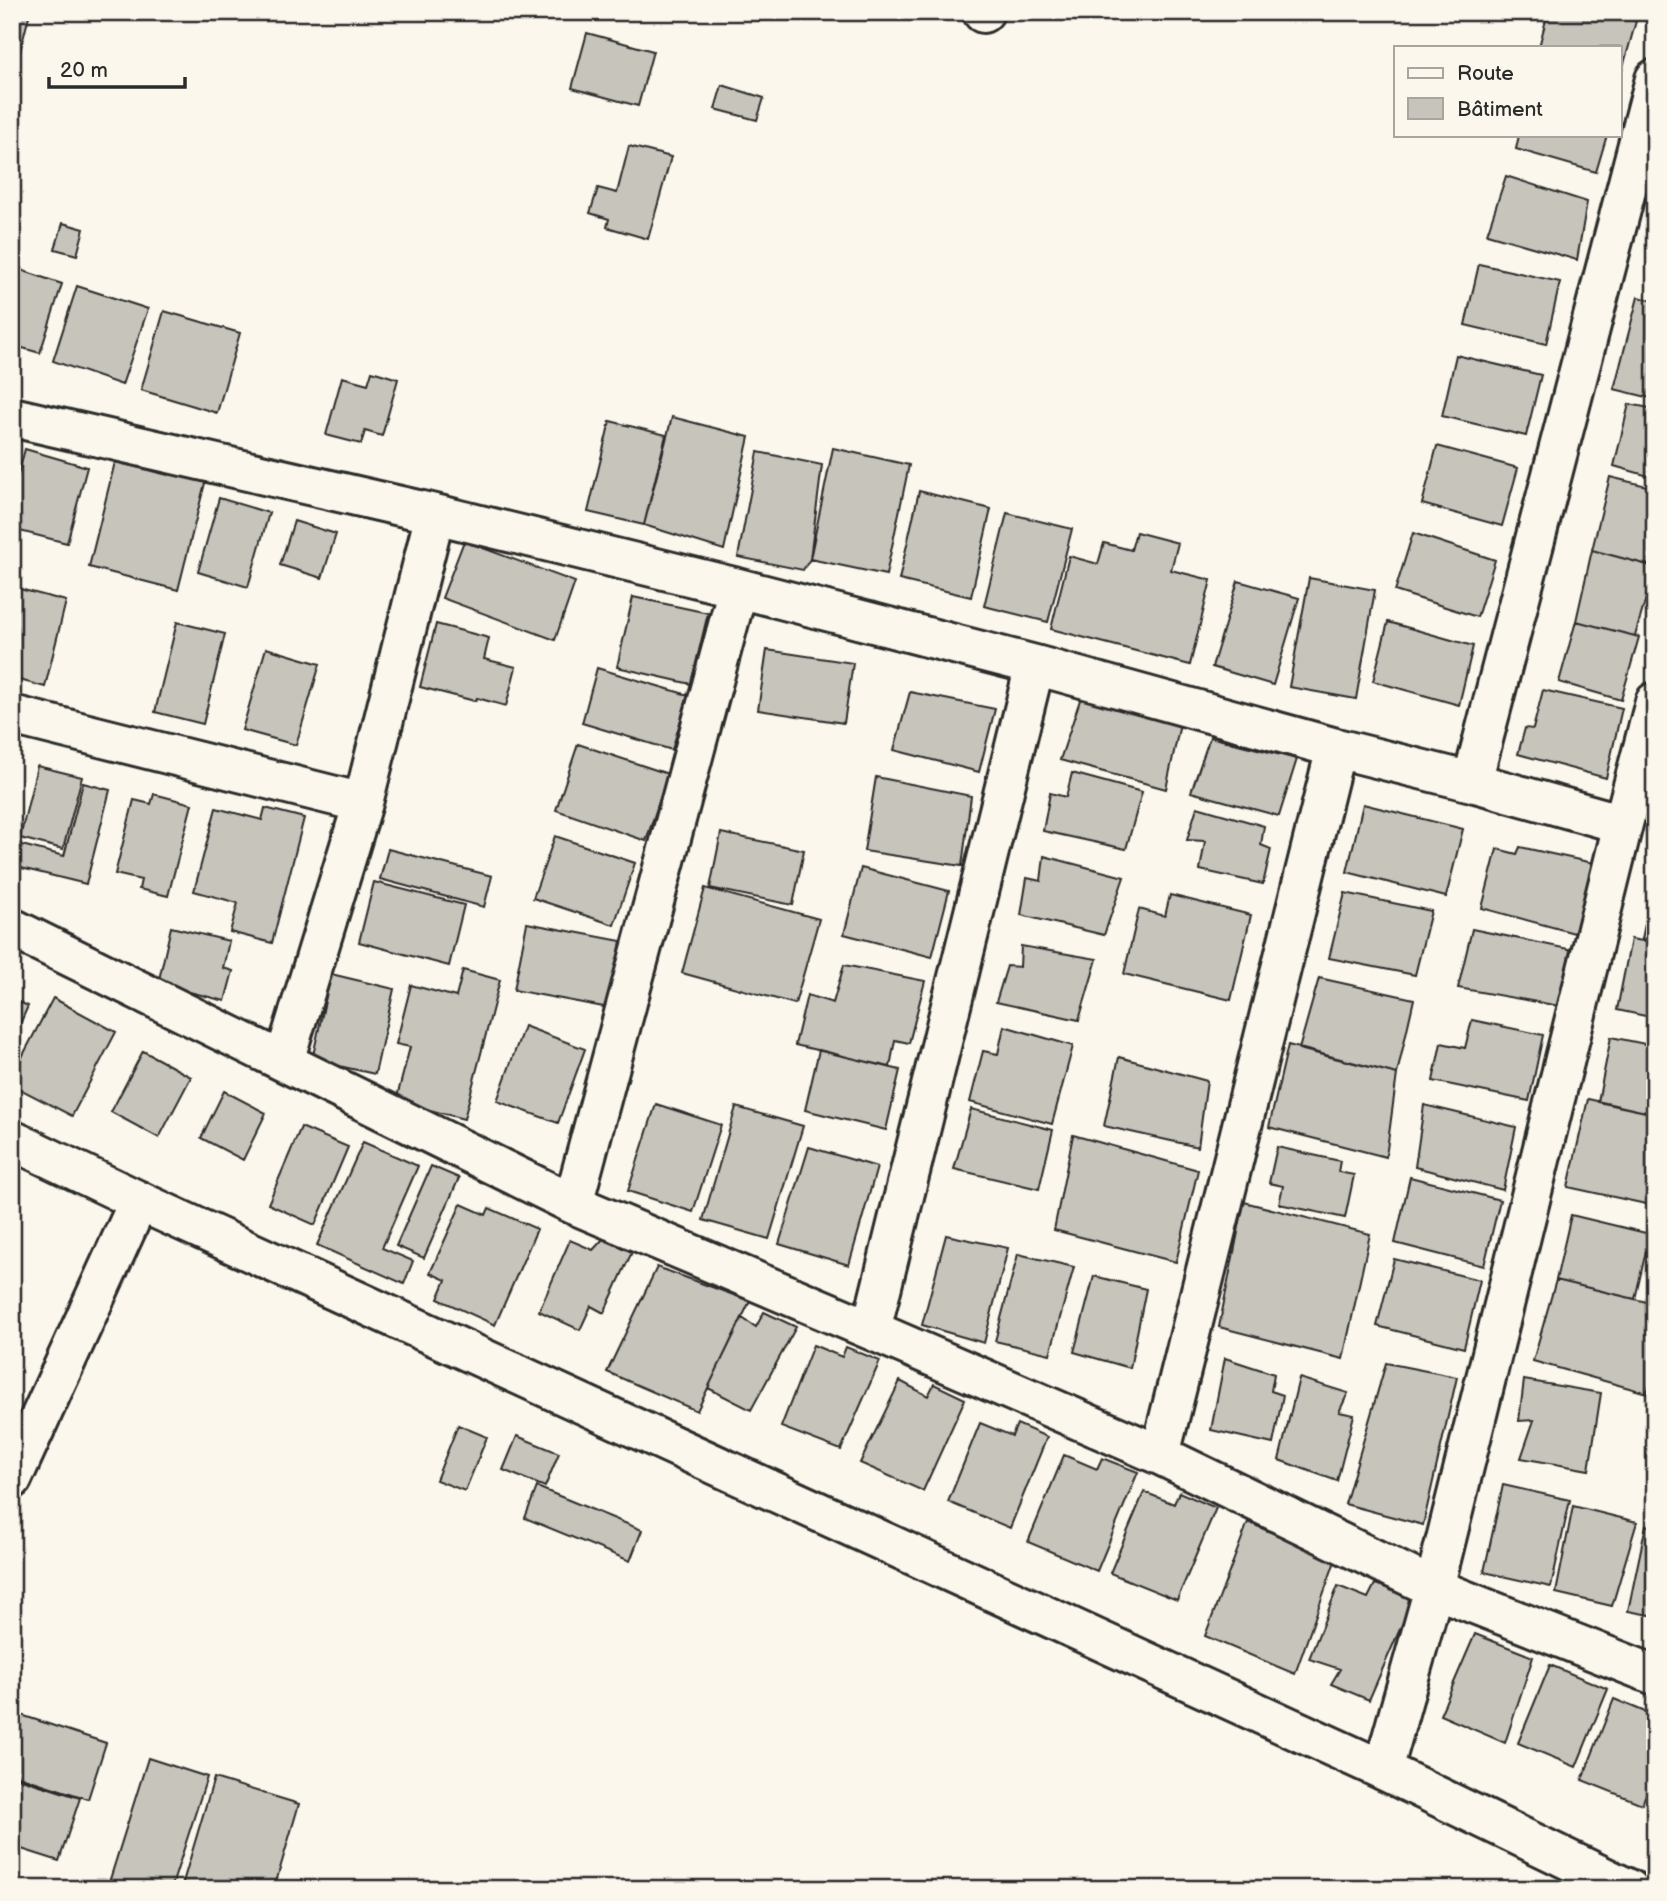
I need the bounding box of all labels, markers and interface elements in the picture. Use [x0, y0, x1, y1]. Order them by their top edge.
scale bar [49, 46, 186, 90]
legend [1394, 46, 1622, 136]
text: 20 m [60, 58, 108, 83]
text: Route [1457, 61, 1514, 86]
text: Bâtiment [1457, 97, 1543, 122]

